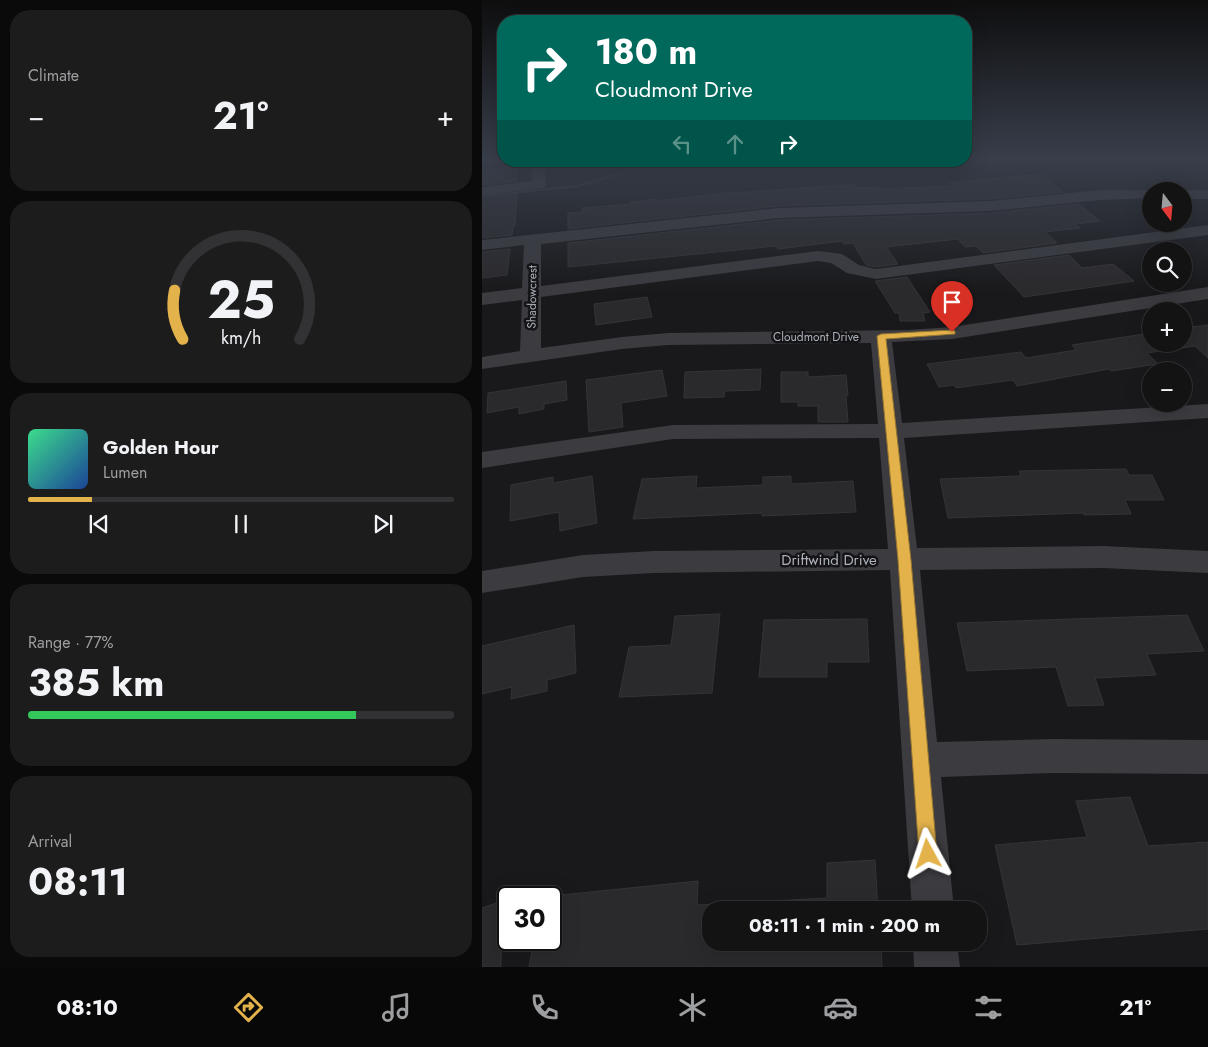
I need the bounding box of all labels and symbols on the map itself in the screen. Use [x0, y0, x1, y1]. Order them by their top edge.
north arrow [1142, 182, 1192, 232]
street label: Shadowcrest [522, 265, 542, 329]
pin [931, 281, 973, 332]
street label: Cloudmont Drive [773, 328, 859, 346]
street label: Driftwind Drive [781, 549, 877, 571]
position arrow [901, 827, 953, 879]
speed limit sign: 30 [497, 886, 562, 951]

